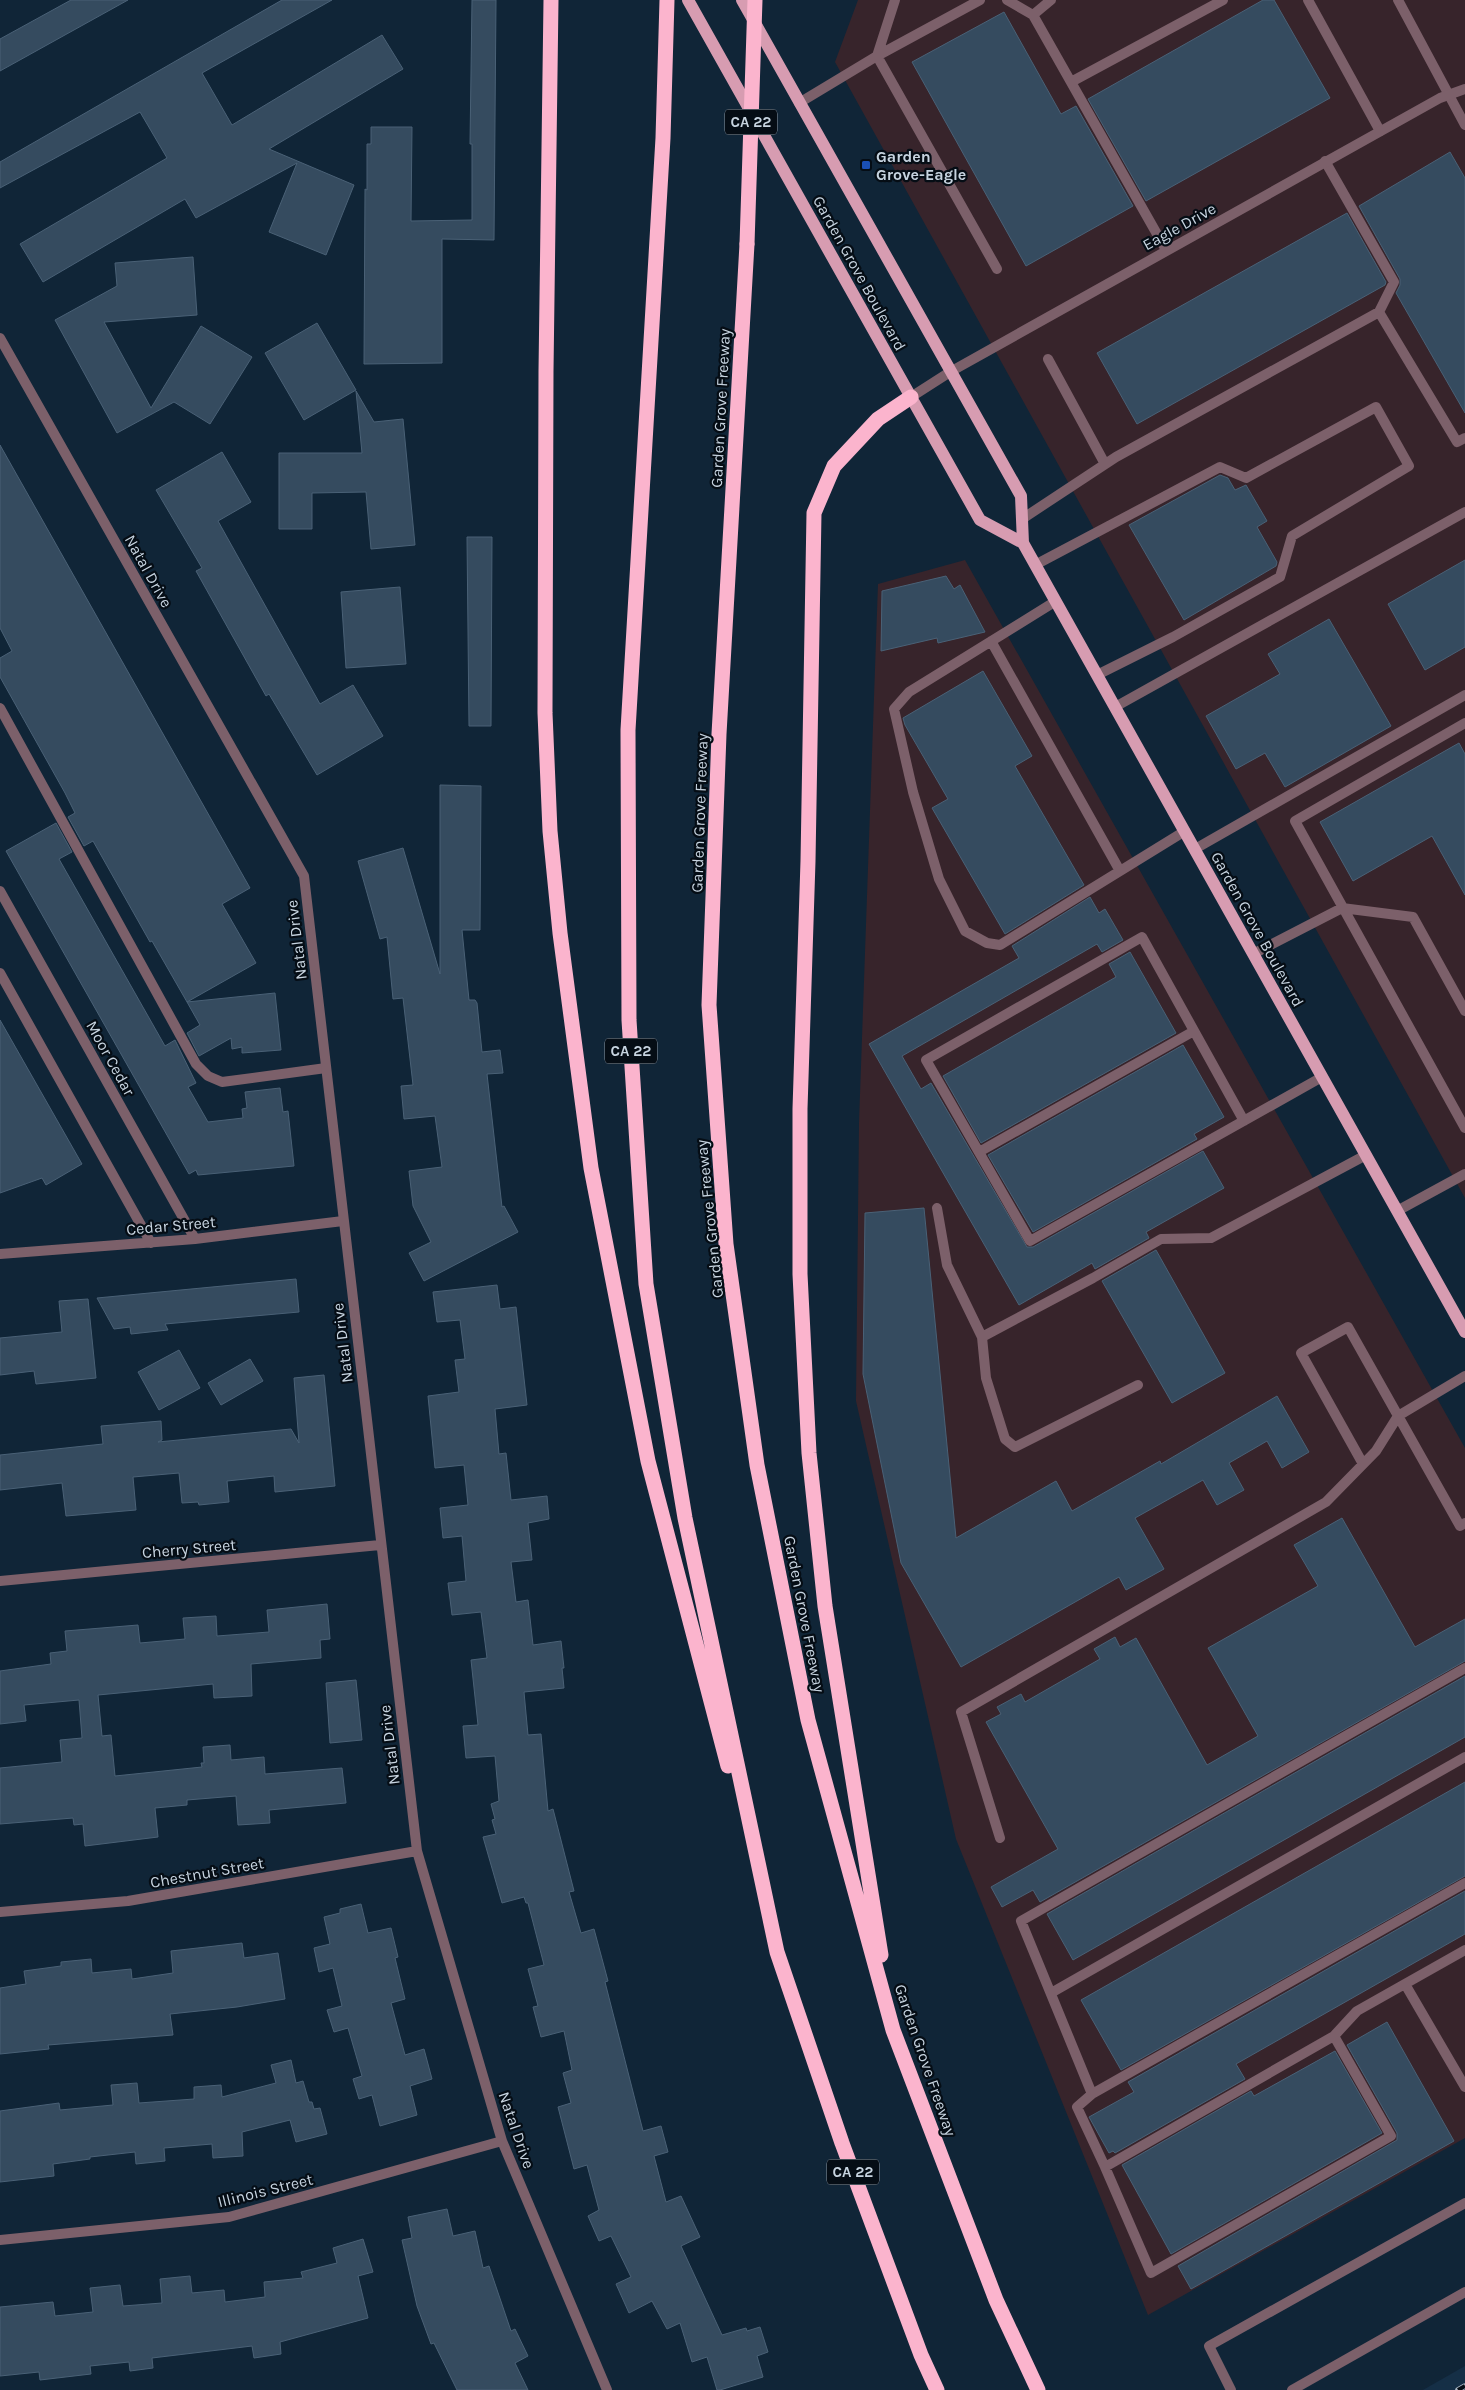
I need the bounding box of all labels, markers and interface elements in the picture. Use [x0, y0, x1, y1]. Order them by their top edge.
road number: CA 22 [725, 110, 777, 134]
place label: Garden Grove-Eagle [876, 147, 966, 184]
marker: Garden Grove-Eagle [860, 159, 872, 171]
street label: Garden Grove Boulevard [809, 192, 910, 354]
street label: Eagle Drive [1139, 199, 1219, 254]
street label: Garden Grove Freeway [707, 327, 734, 488]
street label: Natal Drive [121, 532, 176, 611]
street label: Garden Grove Freeway [687, 732, 712, 893]
street label: Garden Grove Boulevard [1207, 848, 1308, 1010]
street label: Natal Drive [282, 899, 311, 981]
street label: Moor Cedar [82, 1017, 139, 1099]
road number: CA 22 [605, 1038, 657, 1064]
street label: Garden Grove Freeway [692, 1138, 727, 1299]
street label: Cedar Street [125, 1212, 217, 1239]
street label: Natal Drive [328, 1302, 357, 1384]
street label: Garden Grove Freeway [780, 1534, 829, 1695]
street label: Cherry Street [141, 1535, 237, 1562]
street label: Natal Drive [375, 1704, 404, 1786]
street label: Chestnut Street [149, 1853, 265, 1892]
street label: Garden Grove Freeway [891, 1982, 961, 2139]
street label: Natal Drive [494, 2089, 539, 2171]
road number: CA 22 [827, 2160, 879, 2184]
street label: Illinois Street [216, 2169, 315, 2211]

